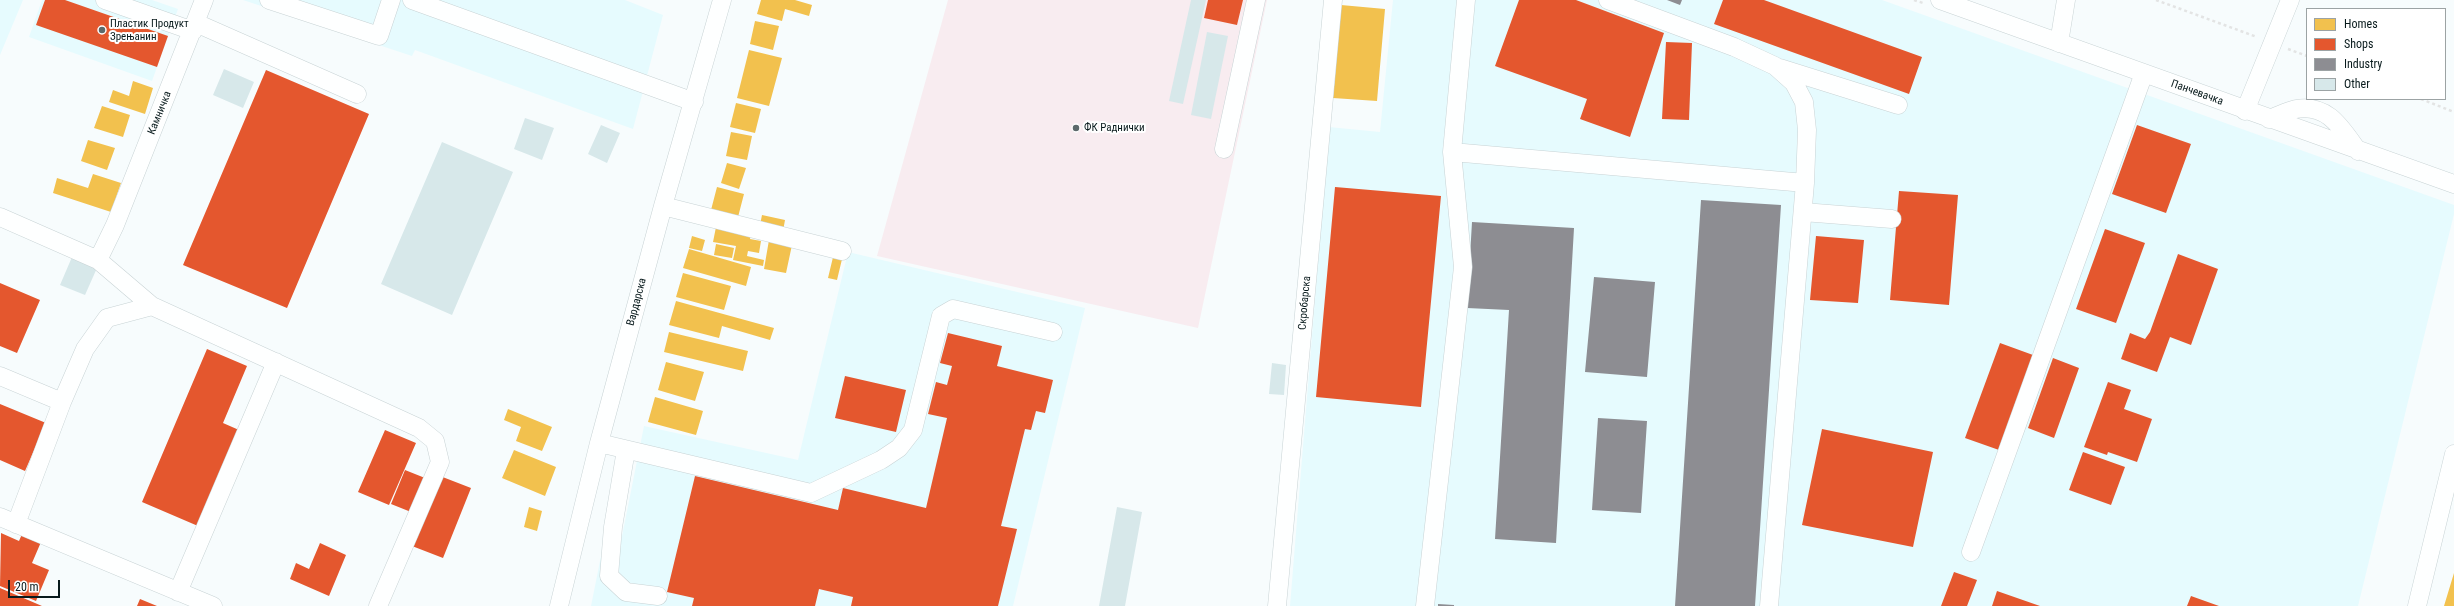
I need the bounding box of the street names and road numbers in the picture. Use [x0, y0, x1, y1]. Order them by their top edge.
street label: Панчевачка [2169, 77, 2225, 109]
street label: Камничка [145, 89, 175, 137]
street label: Скробарска [1296, 275, 1314, 331]
street label: Вардарска [624, 277, 650, 327]

